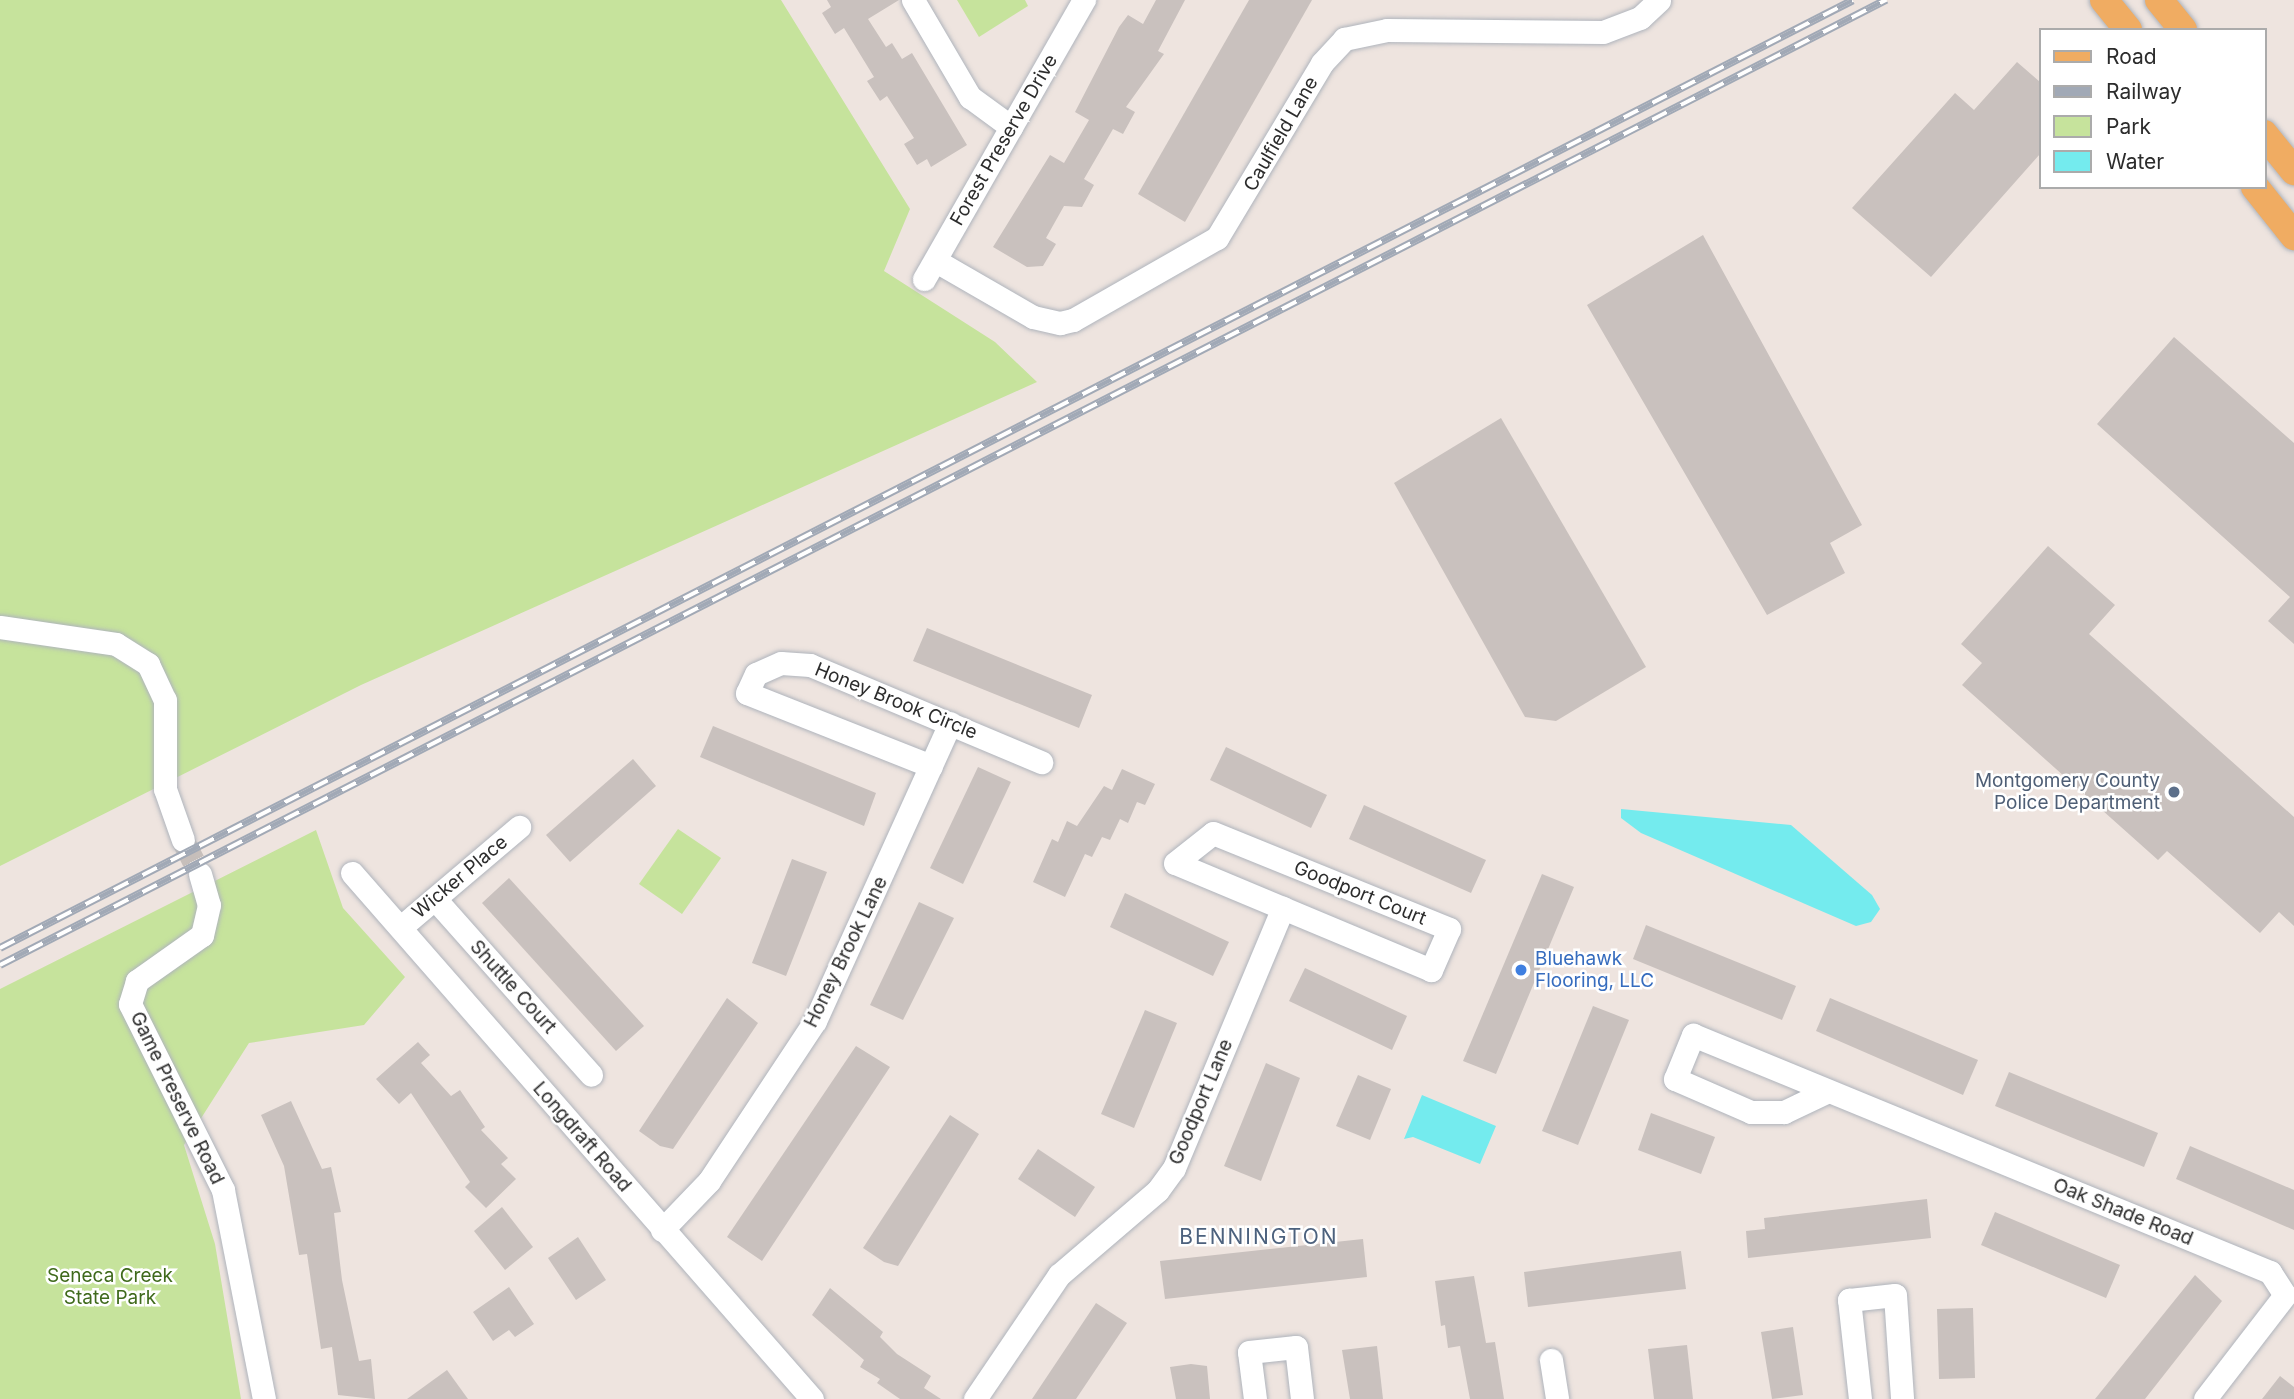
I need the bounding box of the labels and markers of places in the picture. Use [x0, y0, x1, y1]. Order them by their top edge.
place label: Montgomery County Police Department [1975, 770, 2160, 814]
marker: Montgomery County Police Department [2166, 784, 2182, 800]
place label: Bluehawk Flooring, LLC [1535, 948, 1654, 992]
marker: Bluehawk Flooring, LLC [1513, 962, 1529, 978]

